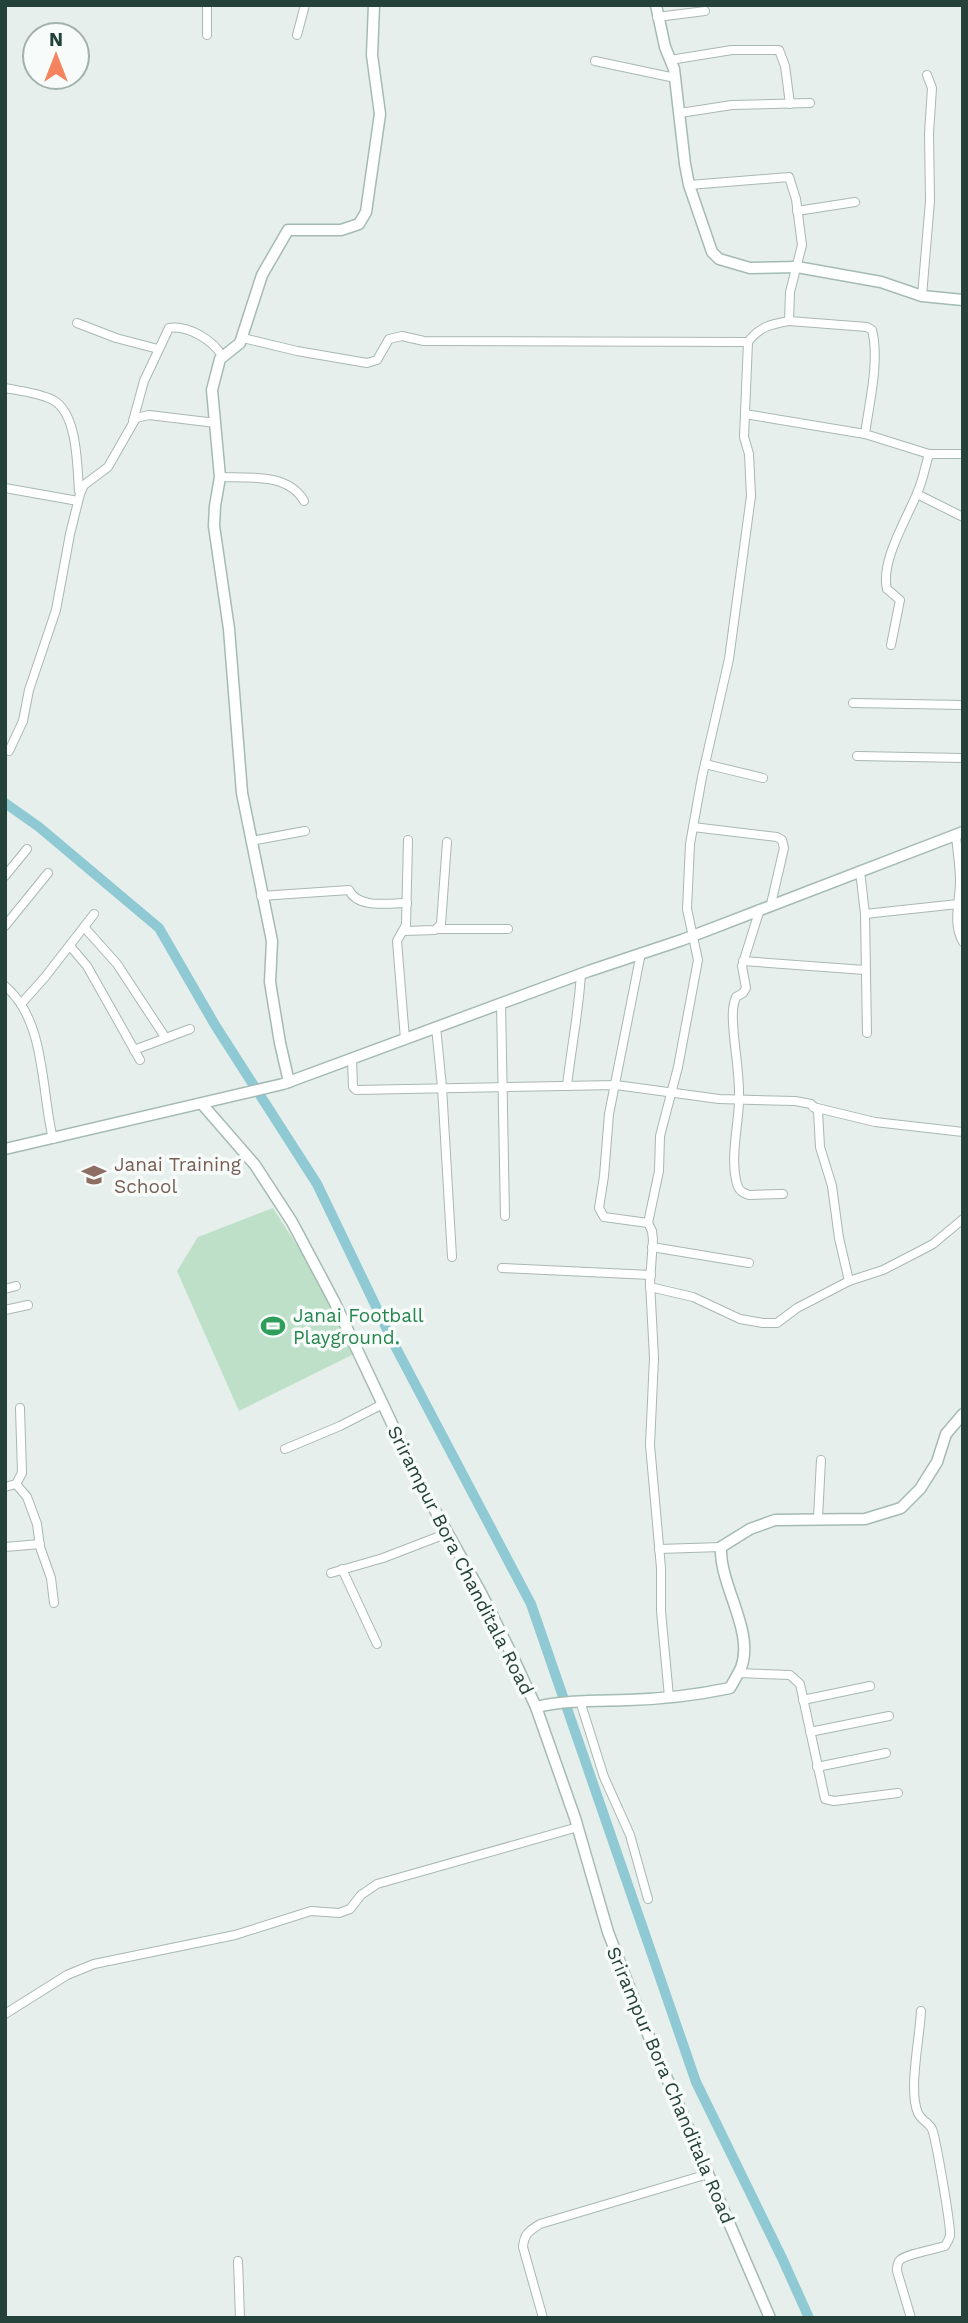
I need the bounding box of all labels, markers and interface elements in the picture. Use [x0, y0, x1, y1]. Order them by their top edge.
north arrow [21, 21, 91, 91]
text: N [49, 28, 63, 51]
place label: Janai Training School [114, 1153, 242, 1198]
school or university icon: Janai Training School [80, 1161, 108, 1189]
place label: Janai Football Playground. [293, 1304, 424, 1349]
sports icon: Janai Football Playground. [259, 1312, 287, 1340]
street label: Srirampur Bora Chanditala Road [382, 1422, 539, 1699]
street label: Srirampur Bora Chanditala Road [602, 1943, 739, 2227]

